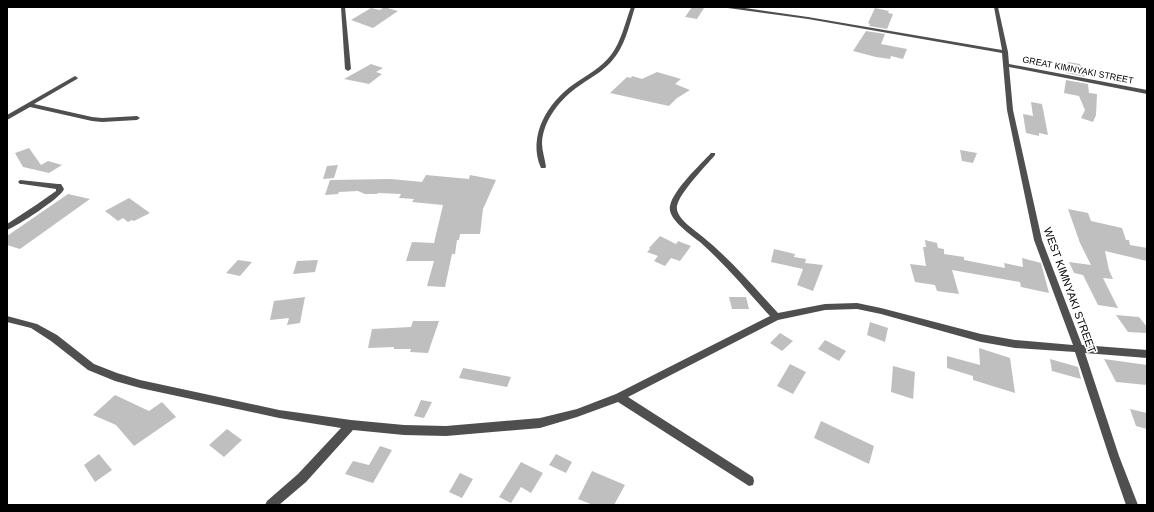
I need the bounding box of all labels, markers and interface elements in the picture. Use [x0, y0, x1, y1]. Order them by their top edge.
street label: GREAT KIMNYAKI STREET [1022, 54, 1135, 86]
street label: WEST KIMNYAKI STREET [1042, 226, 1098, 355]

